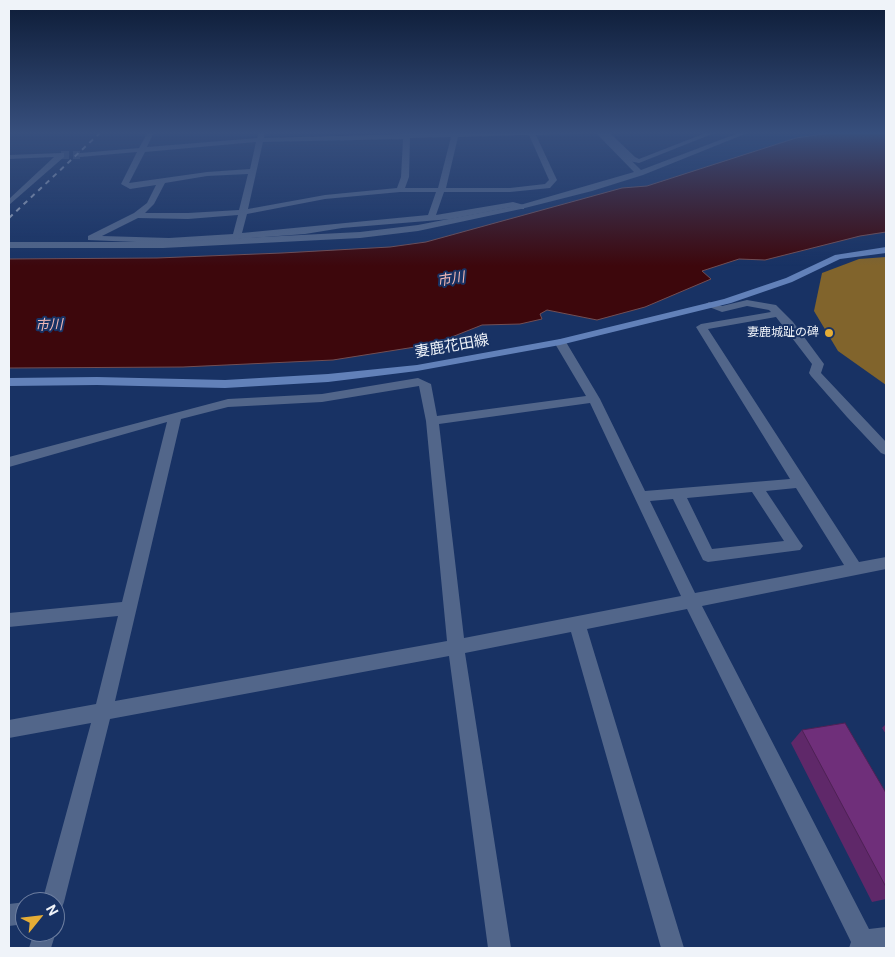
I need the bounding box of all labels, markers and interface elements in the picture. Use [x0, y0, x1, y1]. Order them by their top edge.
water label: 市川 [436, 270, 466, 290]
water label: 市川 [35, 317, 63, 335]
place label: 妻鹿城趾の碑 [747, 326, 819, 340]
marker: 妻鹿城趾の碑 [823, 327, 835, 339]
street label: 妻鹿花田線 [414, 332, 490, 362]
north arrow [15, 892, 65, 942]
text: N [43, 902, 62, 918]

